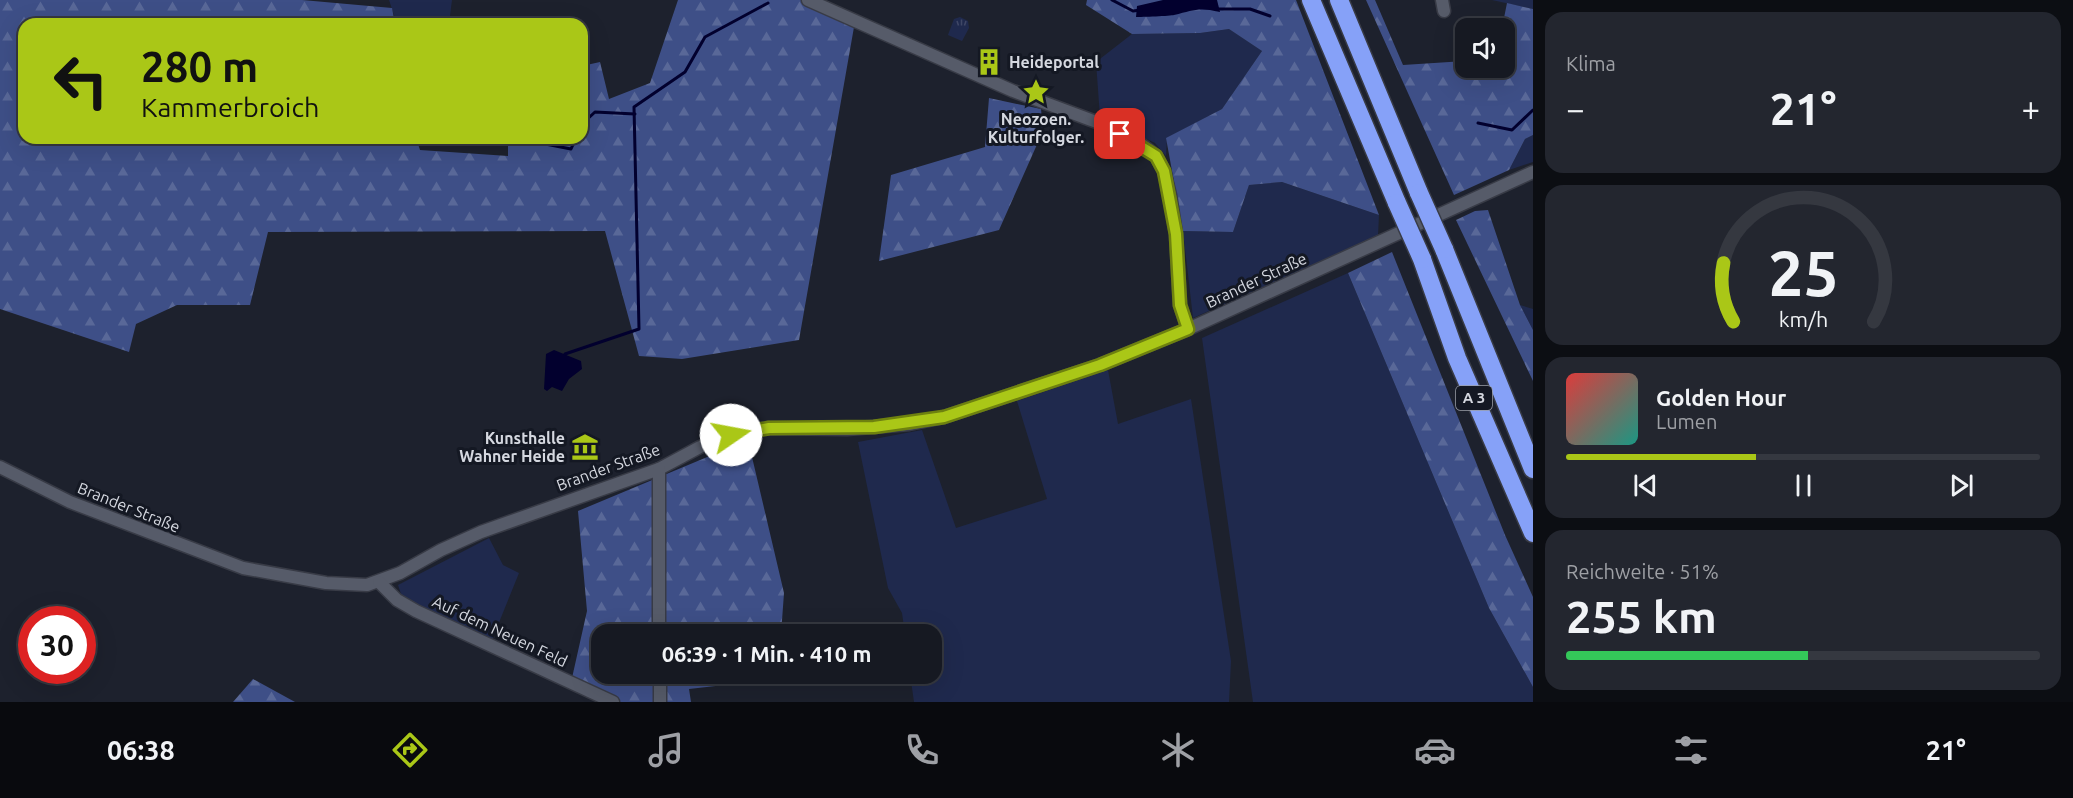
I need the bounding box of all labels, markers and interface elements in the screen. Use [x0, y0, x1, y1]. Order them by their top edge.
map controls [1455, 18, 1515, 78]
button: sound [1455, 18, 1515, 78]
icon: left [42, 42, 120, 120]
text: 280 m [141, 43, 258, 90]
building icon: Heideportal [974, 47, 1004, 77]
text: Klima [1566, 52, 1616, 75]
place label: Heideportal [1009, 53, 1099, 71]
place icon: Neozoen. Kulturfolger. [1021, 77, 1051, 107]
text: 21° [1770, 83, 1836, 134]
text: − [1566, 90, 1585, 127]
text: + [2021, 90, 2040, 127]
text: Kammerbroich [141, 92, 319, 122]
pin [1094, 108, 1145, 159]
place label: Neozoen. Kulturfolger. [988, 110, 1084, 146]
icon: arrive [1103, 117, 1136, 150]
text: 25 [1768, 238, 1838, 308]
street label: Brander Straße [1203, 249, 1309, 311]
text: km/h [1778, 307, 1828, 331]
text: Golden Hour [1656, 385, 1786, 410]
road number: A 3 [1456, 386, 1492, 410]
position arrow [699, 403, 763, 467]
text: Lumen [1656, 410, 1717, 433]
place label: Kunsthalle Wahner Heide [459, 429, 565, 465]
museum icon: Kunsthalle Wahner Heide [570, 432, 600, 462]
street label: Brander Straße [554, 440, 662, 494]
icon: previous [1629, 469, 1662, 502]
icon: pause [1787, 469, 1820, 502]
icon: next [1945, 469, 1978, 502]
street label: Brander Straße [75, 478, 183, 536]
text: Reichweite · 51% [1566, 560, 1719, 583]
text: 255 km [1566, 591, 1717, 642]
street label: Auf dem Neuen Feld [430, 592, 570, 670]
speed limit sign: 30 [18, 606, 96, 684]
text: 06:39 · 1 Min. · 410 m [662, 641, 871, 666]
icon: directions [389, 729, 431, 771]
icon: music [645, 729, 687, 771]
icon: phone [901, 729, 943, 771]
icon: climate [1157, 729, 1199, 771]
icon: car [1414, 729, 1456, 771]
icon: filters [1670, 729, 1712, 771]
text: 06:38 [107, 735, 175, 765]
text: 21° [1926, 735, 1966, 765]

